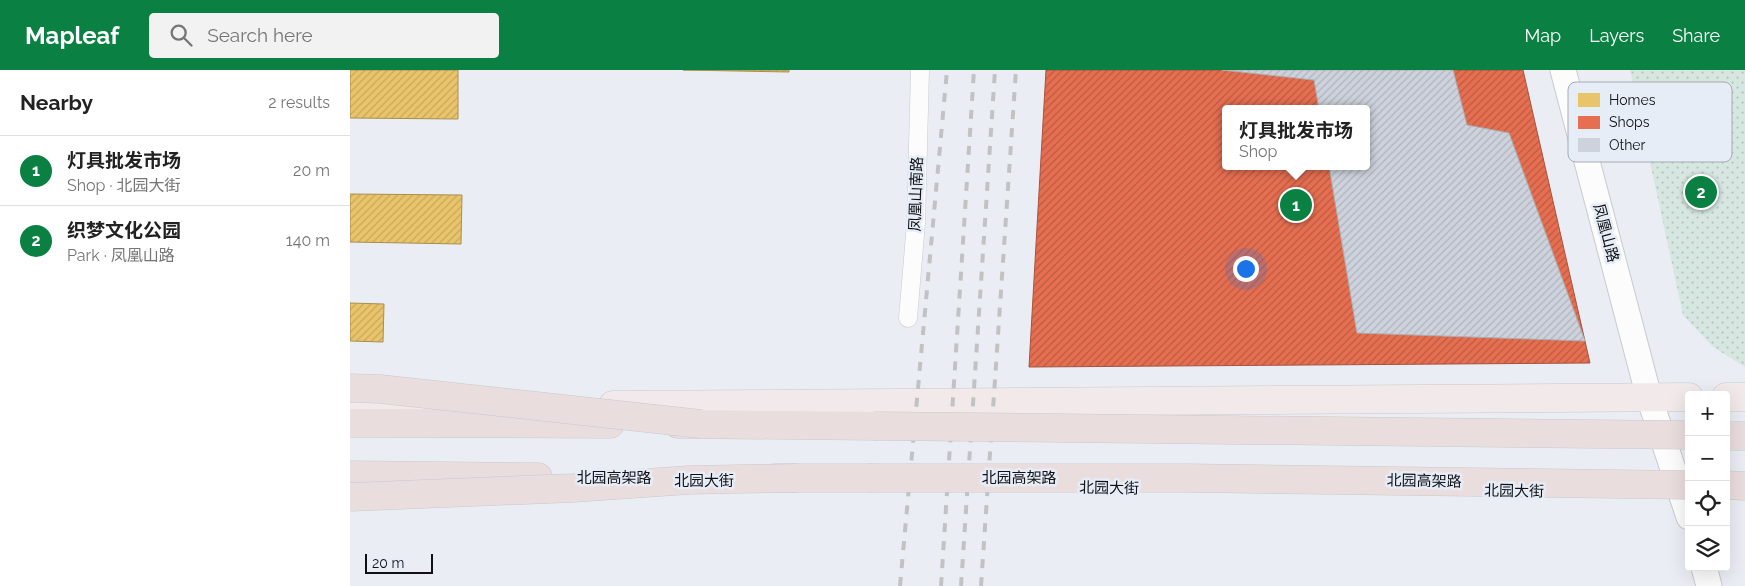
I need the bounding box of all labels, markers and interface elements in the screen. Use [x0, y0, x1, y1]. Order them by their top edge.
search box [149, 13, 499, 58]
text: Mapleaf [25, 21, 119, 50]
icon: search [167, 21, 195, 49]
text: Search here [207, 24, 313, 46]
text: Map [1525, 25, 1561, 46]
text: Layers [1589, 25, 1644, 46]
text: Share [1672, 25, 1720, 46]
legend [1568, 82, 1732, 162]
text: Nearby [20, 90, 93, 115]
text: Homes [1609, 92, 1656, 108]
text: 2 results [268, 93, 330, 112]
popup [1222, 105, 1370, 170]
text: Shops [1609, 114, 1650, 130]
text: 灯具批发市场 [1239, 119, 1353, 141]
text: Other [1609, 137, 1646, 153]
text: Shop [1239, 142, 1277, 161]
text: 灯具批发市场 [67, 149, 181, 171]
street label: 凤凰山南路 [906, 156, 926, 232]
text: 1 [32, 161, 40, 180]
text: 20 m [293, 161, 330, 180]
pin: 2 [1685, 173, 1717, 211]
text: Shop · 北园大街 [67, 176, 181, 195]
pin: 1 [1280, 186, 1312, 224]
street label: 凤凰山路 [1590, 202, 1622, 264]
text: 织梦文化公园 [67, 219, 181, 241]
text: 2 [31, 231, 41, 250]
text: 140 m [286, 231, 330, 250]
text: Park · 凤凰山路 [67, 246, 175, 265]
your location [1233, 256, 1259, 282]
map controls [1685, 391, 1730, 571]
button: + [1685, 391, 1730, 436]
button: − [1685, 436, 1730, 481]
street label: 北园高架路 [576, 469, 652, 487]
street label: 北园高架路 [981, 469, 1057, 487]
street label: 北园高架路 [1386, 471, 1462, 491]
street label: 北园大街 [674, 472, 734, 490]
street label: 北园大街 [1079, 478, 1139, 498]
street label: 北园大街 [1484, 481, 1544, 501]
button: locate [1685, 481, 1730, 526]
button: layers [1685, 526, 1730, 571]
scale bar [365, 551, 432, 574]
text: 20 m [372, 555, 404, 571]

